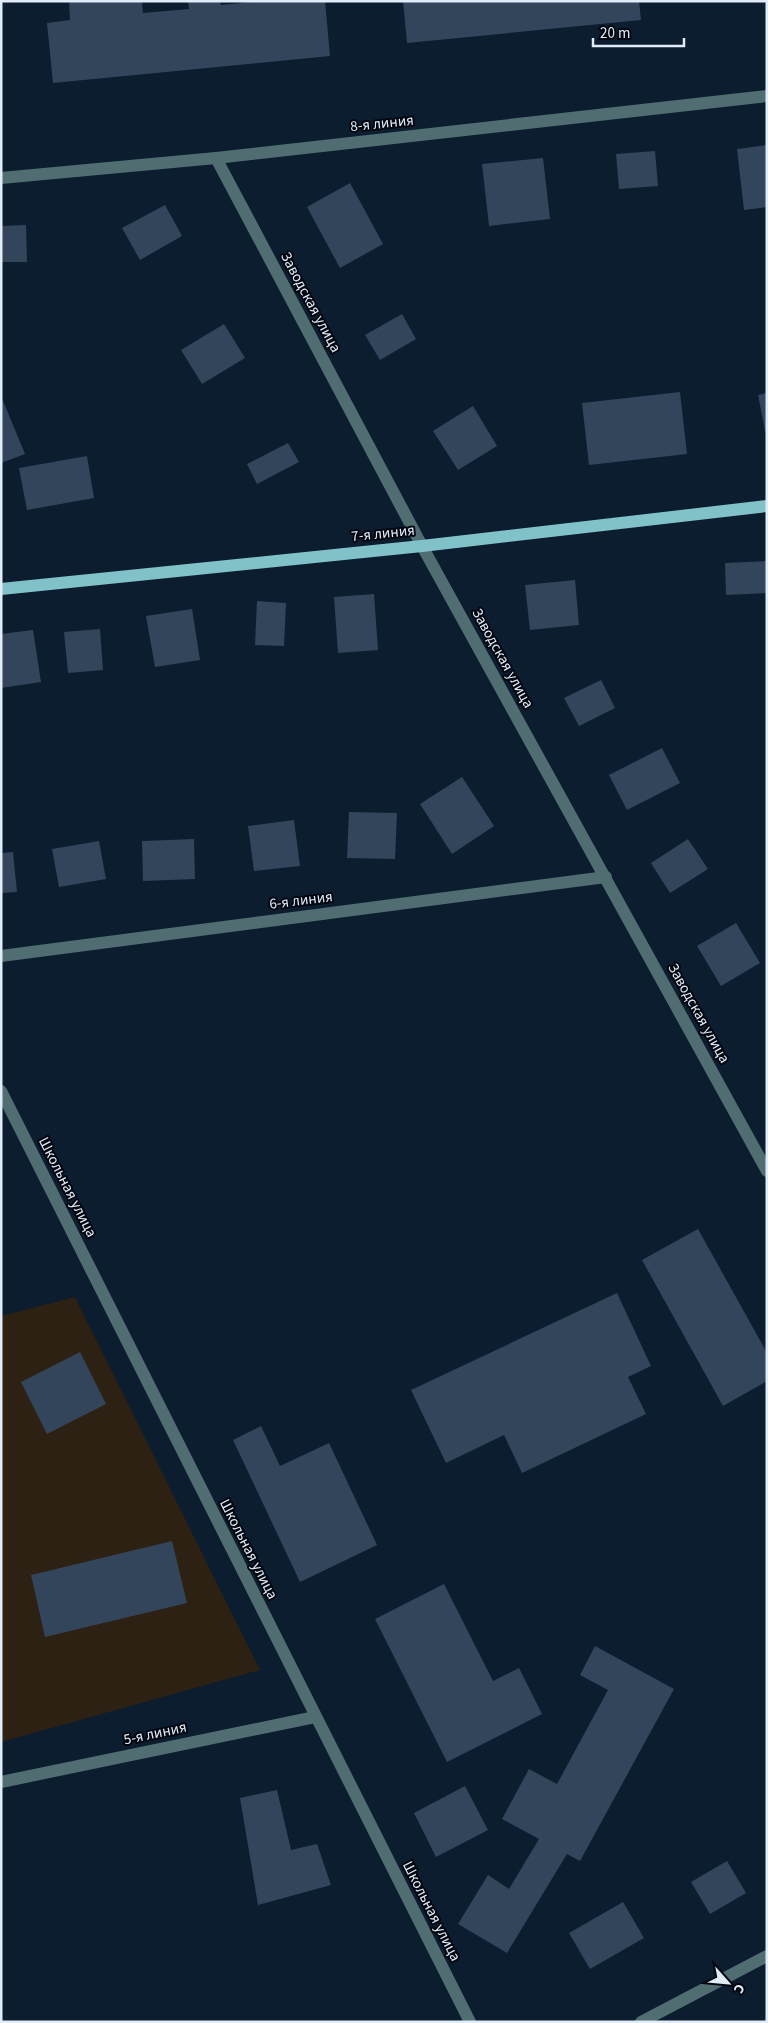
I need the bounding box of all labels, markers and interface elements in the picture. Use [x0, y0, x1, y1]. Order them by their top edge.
scale bar [593, 15, 684, 47]
text: 20 m [600, 23, 630, 44]
street label: 8-я линия [349, 110, 415, 137]
street label: Заводская улица [275, 248, 346, 356]
street label: 7-я линия [350, 520, 416, 547]
street label: Заводская улица [466, 604, 539, 712]
street label: 6-я линия [268, 886, 334, 915]
street label: Заводская улица [662, 959, 735, 1067]
street label: Школьная улица [33, 1134, 102, 1241]
street label: Школьная улица [214, 1496, 283, 1603]
street label: 5-я линия [122, 1717, 188, 1750]
street label: Школьная улица [397, 1858, 466, 1965]
north arrow [703, 1958, 753, 2008]
text: С [728, 1980, 749, 1997]

